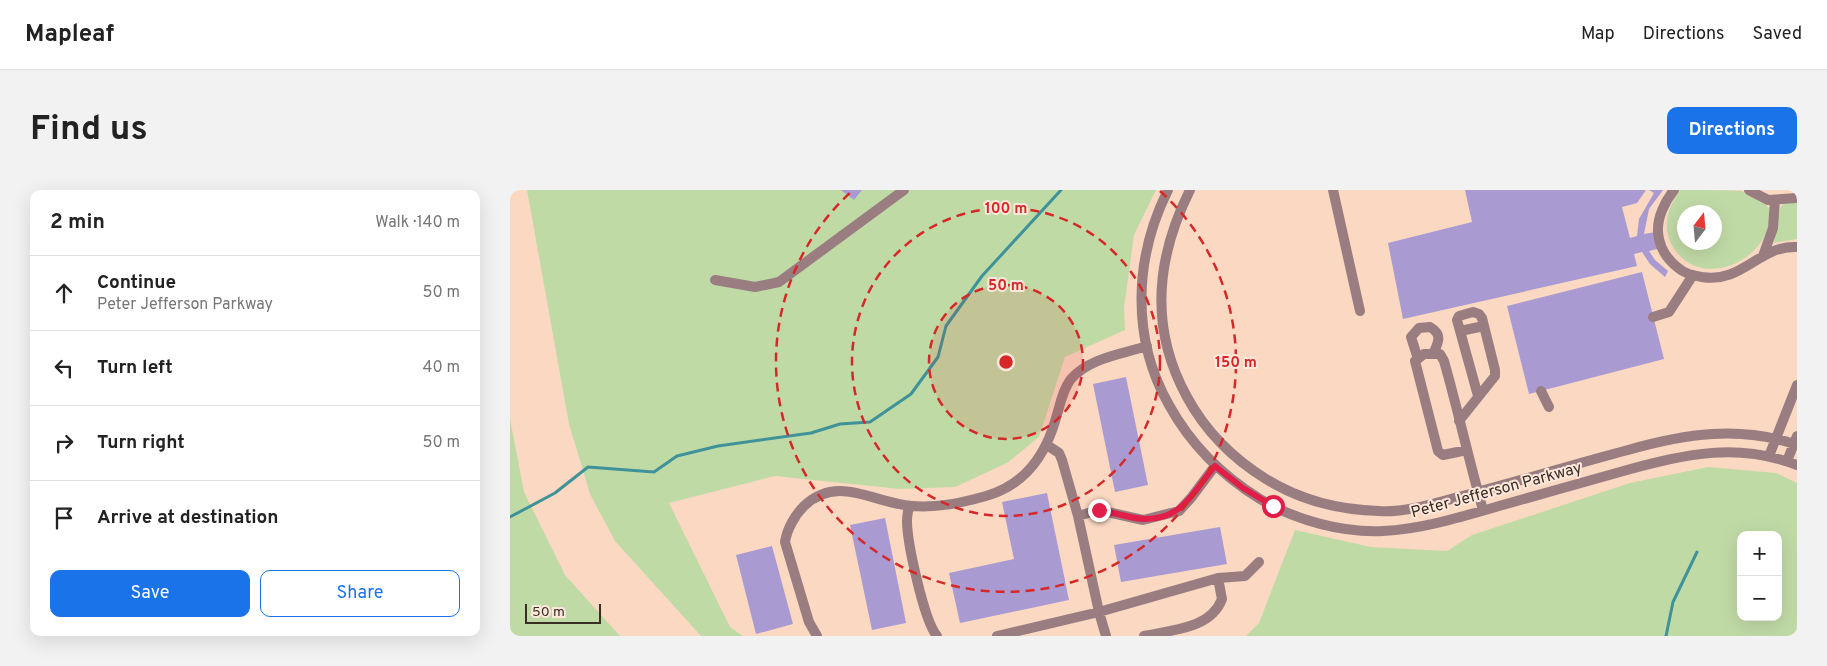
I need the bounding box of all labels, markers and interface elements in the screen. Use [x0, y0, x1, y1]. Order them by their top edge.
text: Mapleaf [25, 20, 114, 50]
text: Map [1581, 23, 1615, 46]
text: Directions [1643, 23, 1725, 46]
text: Saved [1753, 23, 1802, 46]
button: Directions [1667, 107, 1797, 154]
text: Find us [30, 108, 148, 152]
text: 100 m [985, 200, 1027, 219]
north arrow [1677, 205, 1722, 250]
text: 2 min [50, 209, 105, 236]
text: Walk · 140 m [375, 213, 460, 233]
text: Continue [97, 271, 176, 295]
text: 50 m [988, 277, 1024, 296]
icon: ahead [50, 279, 78, 307]
text: 50 m [423, 283, 460, 303]
text: Peter Jefferson Parkway [97, 295, 273, 315]
centre of rings [997, 353, 1015, 371]
icon: left [50, 354, 78, 382]
text: 150 m [1215, 354, 1257, 373]
text: Turn left [97, 356, 173, 380]
text: 40 m [422, 358, 460, 378]
icon: right [50, 429, 78, 457]
text: Turn right [97, 431, 185, 455]
text: 50 m [423, 433, 460, 453]
street label: Peter Jefferson Parkway [1409, 458, 1584, 523]
route start [1262, 495, 1285, 518]
route end [1088, 499, 1111, 522]
icon: arrive [50, 504, 78, 532]
text: Arrive at destination [97, 506, 278, 530]
map controls [1737, 531, 1782, 621]
button: + [1737, 531, 1782, 576]
button: Save [50, 570, 250, 617]
button: Share [260, 570, 460, 617]
button: − [1737, 576, 1782, 621]
scale bar [525, 601, 601, 624]
text: 50 m [532, 604, 565, 621]

